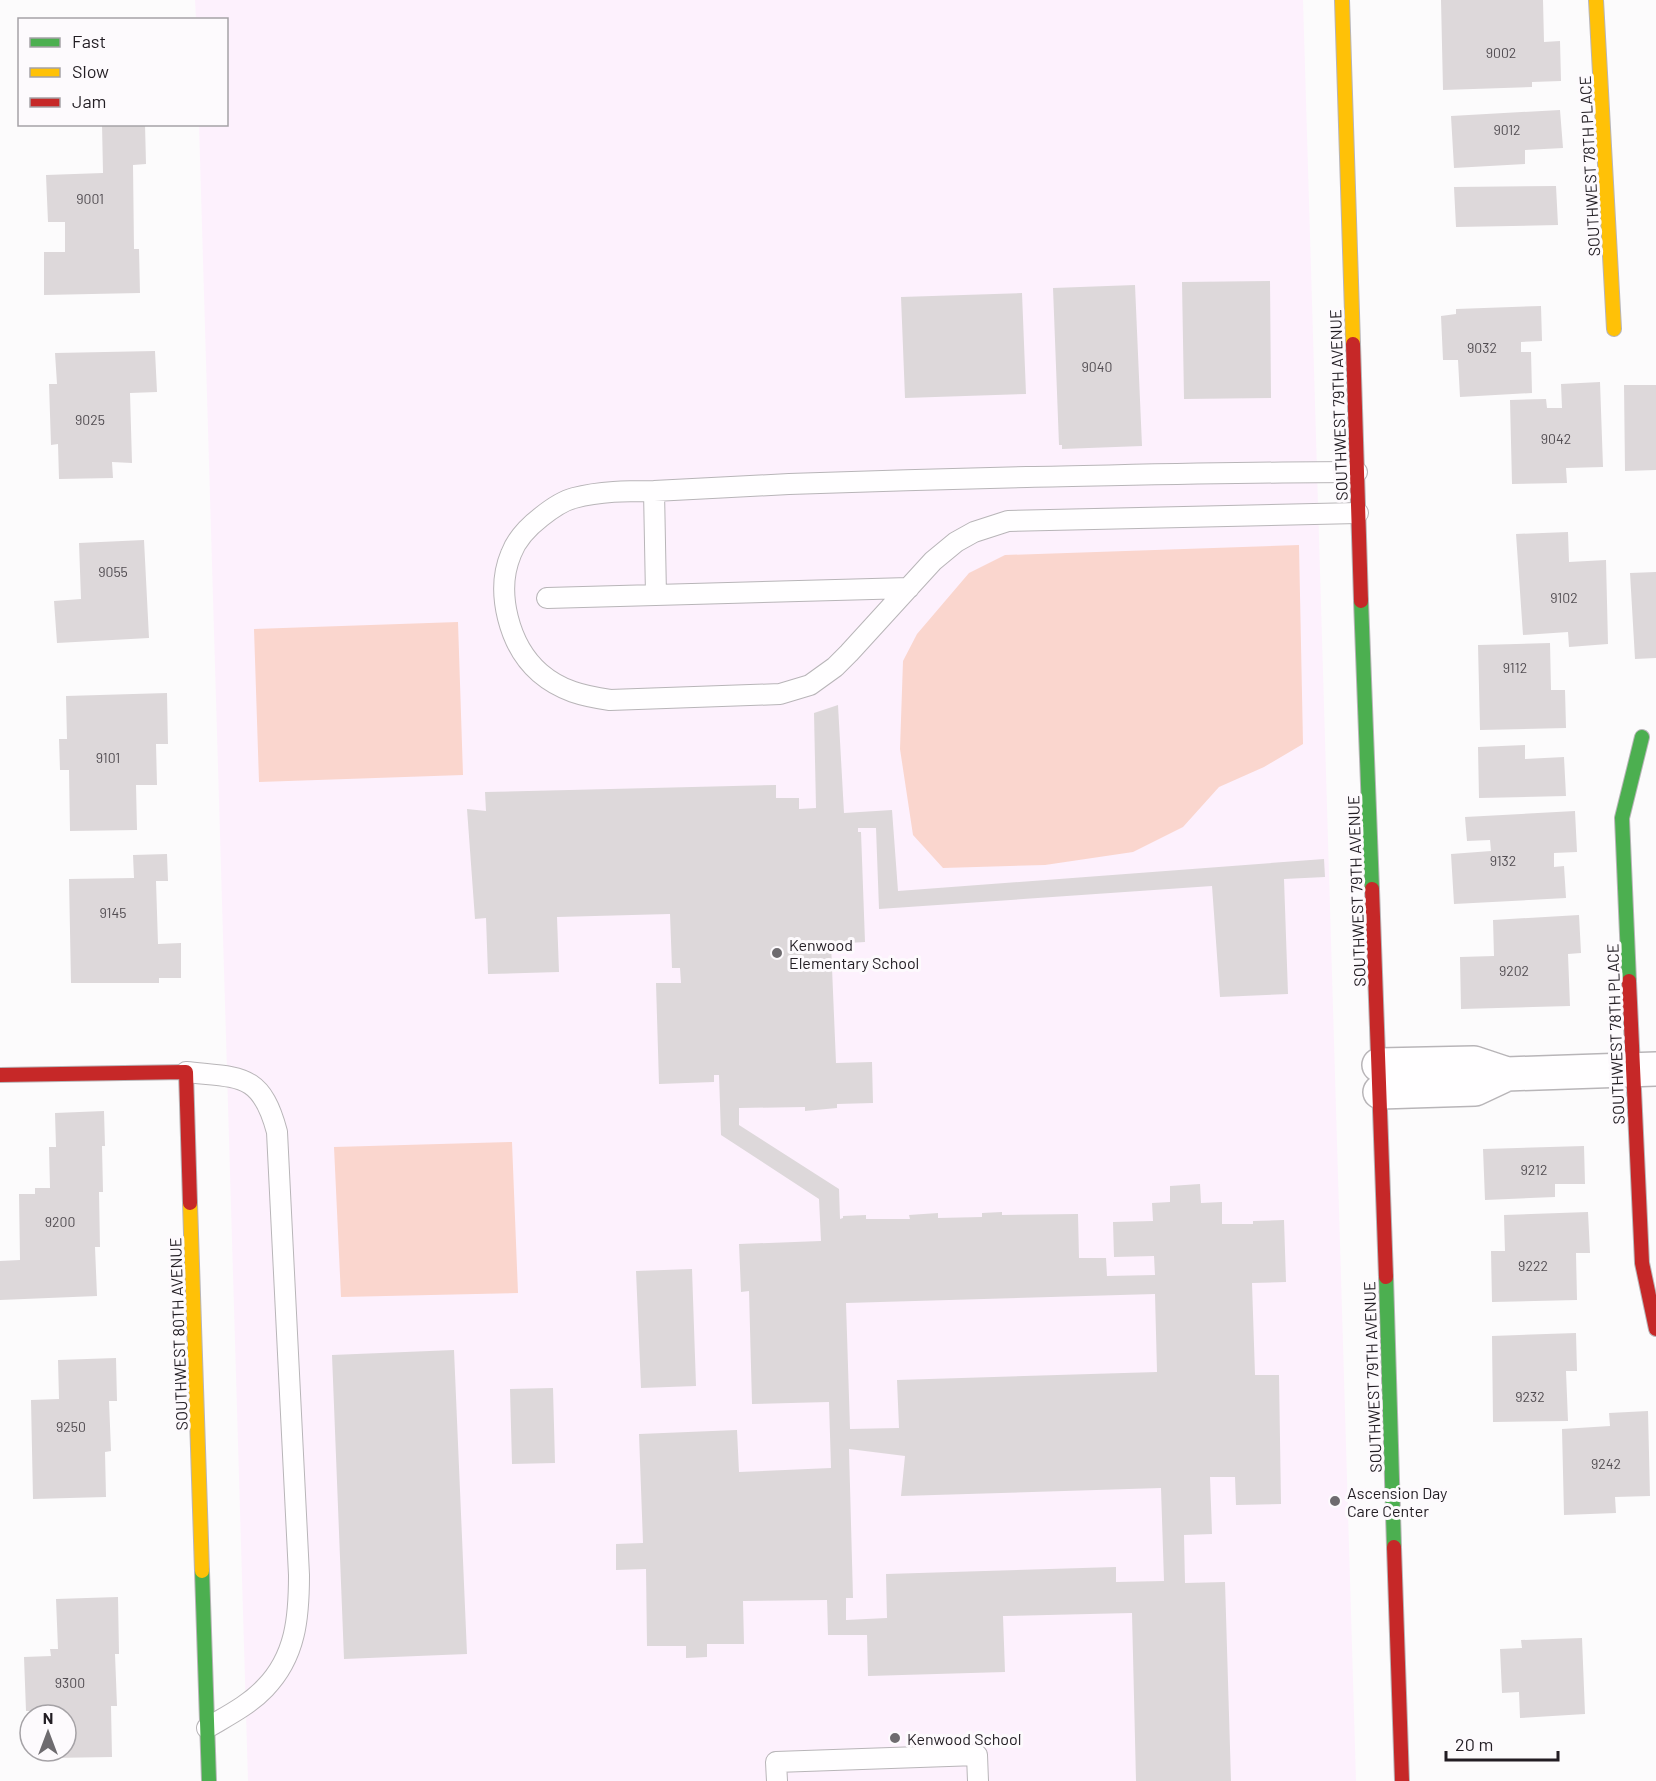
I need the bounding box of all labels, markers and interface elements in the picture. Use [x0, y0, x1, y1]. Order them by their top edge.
legend [18, 18, 228, 126]
text: Fast [72, 30, 106, 52]
house number: 9002 [1486, 44, 1516, 61]
text: Slow [72, 60, 109, 82]
street label: SOUTHWEST 78TH PLACE [1575, 75, 1603, 257]
text: Jam [72, 90, 106, 112]
house number: 9012 [1493, 121, 1521, 138]
house number: 9001 [76, 190, 104, 207]
street label: SOUTHWEST 79TH AVENUE [1325, 309, 1351, 501]
house number: 9032 [1467, 339, 1497, 356]
house number: 9040 [1082, 358, 1112, 375]
house number: 9025 [75, 411, 105, 428]
house number: 9042 [1541, 430, 1571, 447]
house number: 9055 [98, 563, 128, 580]
house number: 9102 [1550, 589, 1578, 606]
house number: 9112 [1503, 659, 1527, 676]
house number: 9101 [96, 749, 120, 766]
street label: SOUTHWEST 79TH AVENUE [1343, 795, 1369, 987]
house number: 9132 [1490, 852, 1516, 869]
house number: 9145 [100, 904, 126, 921]
place label: Kenwood Elementary School [789, 935, 919, 972]
street label: SOUTHWEST 78TH PLACE [1602, 943, 1628, 1125]
marker: Kenwood Elementary School [770, 946, 784, 960]
house number: 9202 [1499, 962, 1529, 979]
house number: 9212 [1520, 1161, 1548, 1178]
house number: 9200 [45, 1213, 75, 1230]
street label: SOUTHWEST 80TH AVENUE [165, 1237, 191, 1431]
house number: 9222 [1518, 1257, 1548, 1274]
street label: SOUTHWEST 79TH AVENUE [1359, 1281, 1385, 1473]
house number: 9232 [1515, 1388, 1545, 1405]
house number: 9250 [56, 1418, 86, 1435]
house number: 9242 [1591, 1455, 1621, 1472]
place label: Ascension Day Care Center [1347, 1483, 1448, 1520]
marker: Ascension Day Care Center [1328, 1494, 1342, 1508]
house number: 9300 [55, 1674, 85, 1691]
north arrow [18, 1703, 78, 1763]
text: N [43, 1708, 53, 1727]
scale bar [1446, 1724, 1558, 1762]
place label: Kenwood School [907, 1729, 1021, 1748]
marker: Kenwood School [888, 1731, 902, 1745]
text: 20 m [1455, 1733, 1493, 1755]

